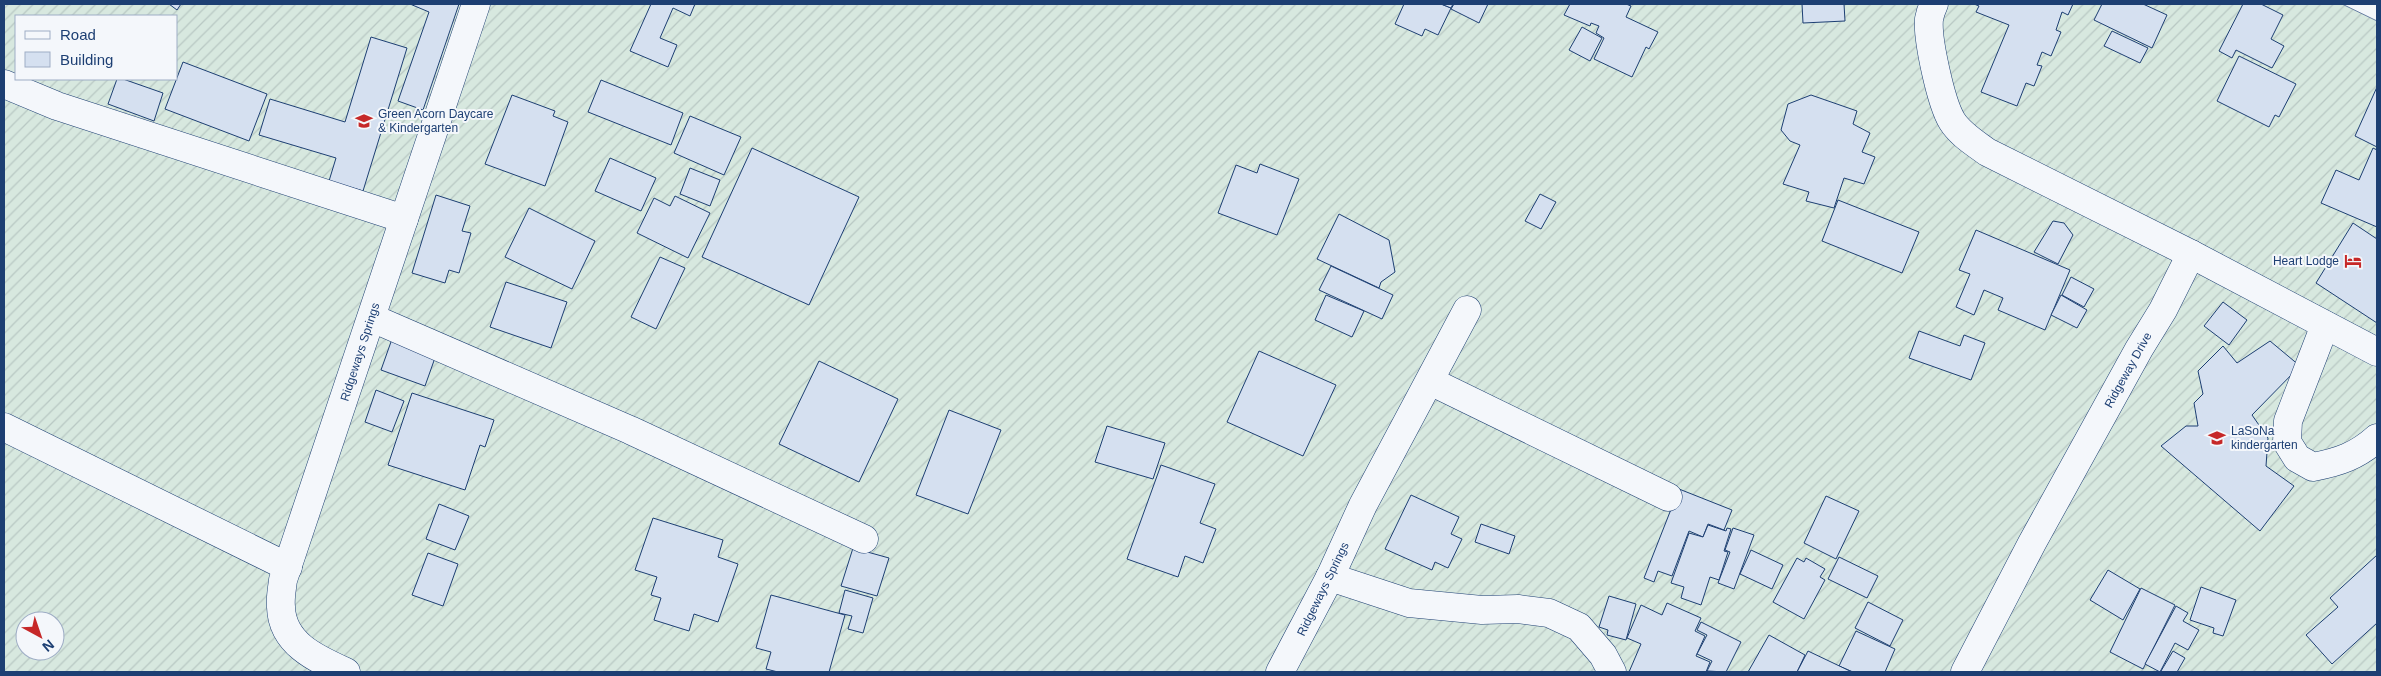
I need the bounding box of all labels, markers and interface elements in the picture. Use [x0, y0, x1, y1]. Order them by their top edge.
legend [15, 15, 178, 80]
text: Road [60, 26, 96, 43]
text: Building [60, 51, 113, 68]
place label: Green Acorn Daycare & Kindergarten [378, 107, 494, 135]
school or university icon: Green Acorn Daycare & Kindergarten [354, 111, 374, 131]
hotel icon: Heart Lodge [2343, 251, 2363, 271]
place label: Heart Lodge [2273, 254, 2339, 268]
street label: Ridgeways Springs [337, 301, 383, 403]
street label: Ridgeway Drive [2102, 330, 2155, 410]
place label: LaSoNa kindergarten [2231, 424, 2298, 452]
school or university icon: LaSoNa kindergarten [2207, 428, 2227, 448]
street label: Ridgeways Springs [1294, 540, 1352, 638]
north arrow [15, 611, 65, 661]
text: N [39, 637, 57, 655]

